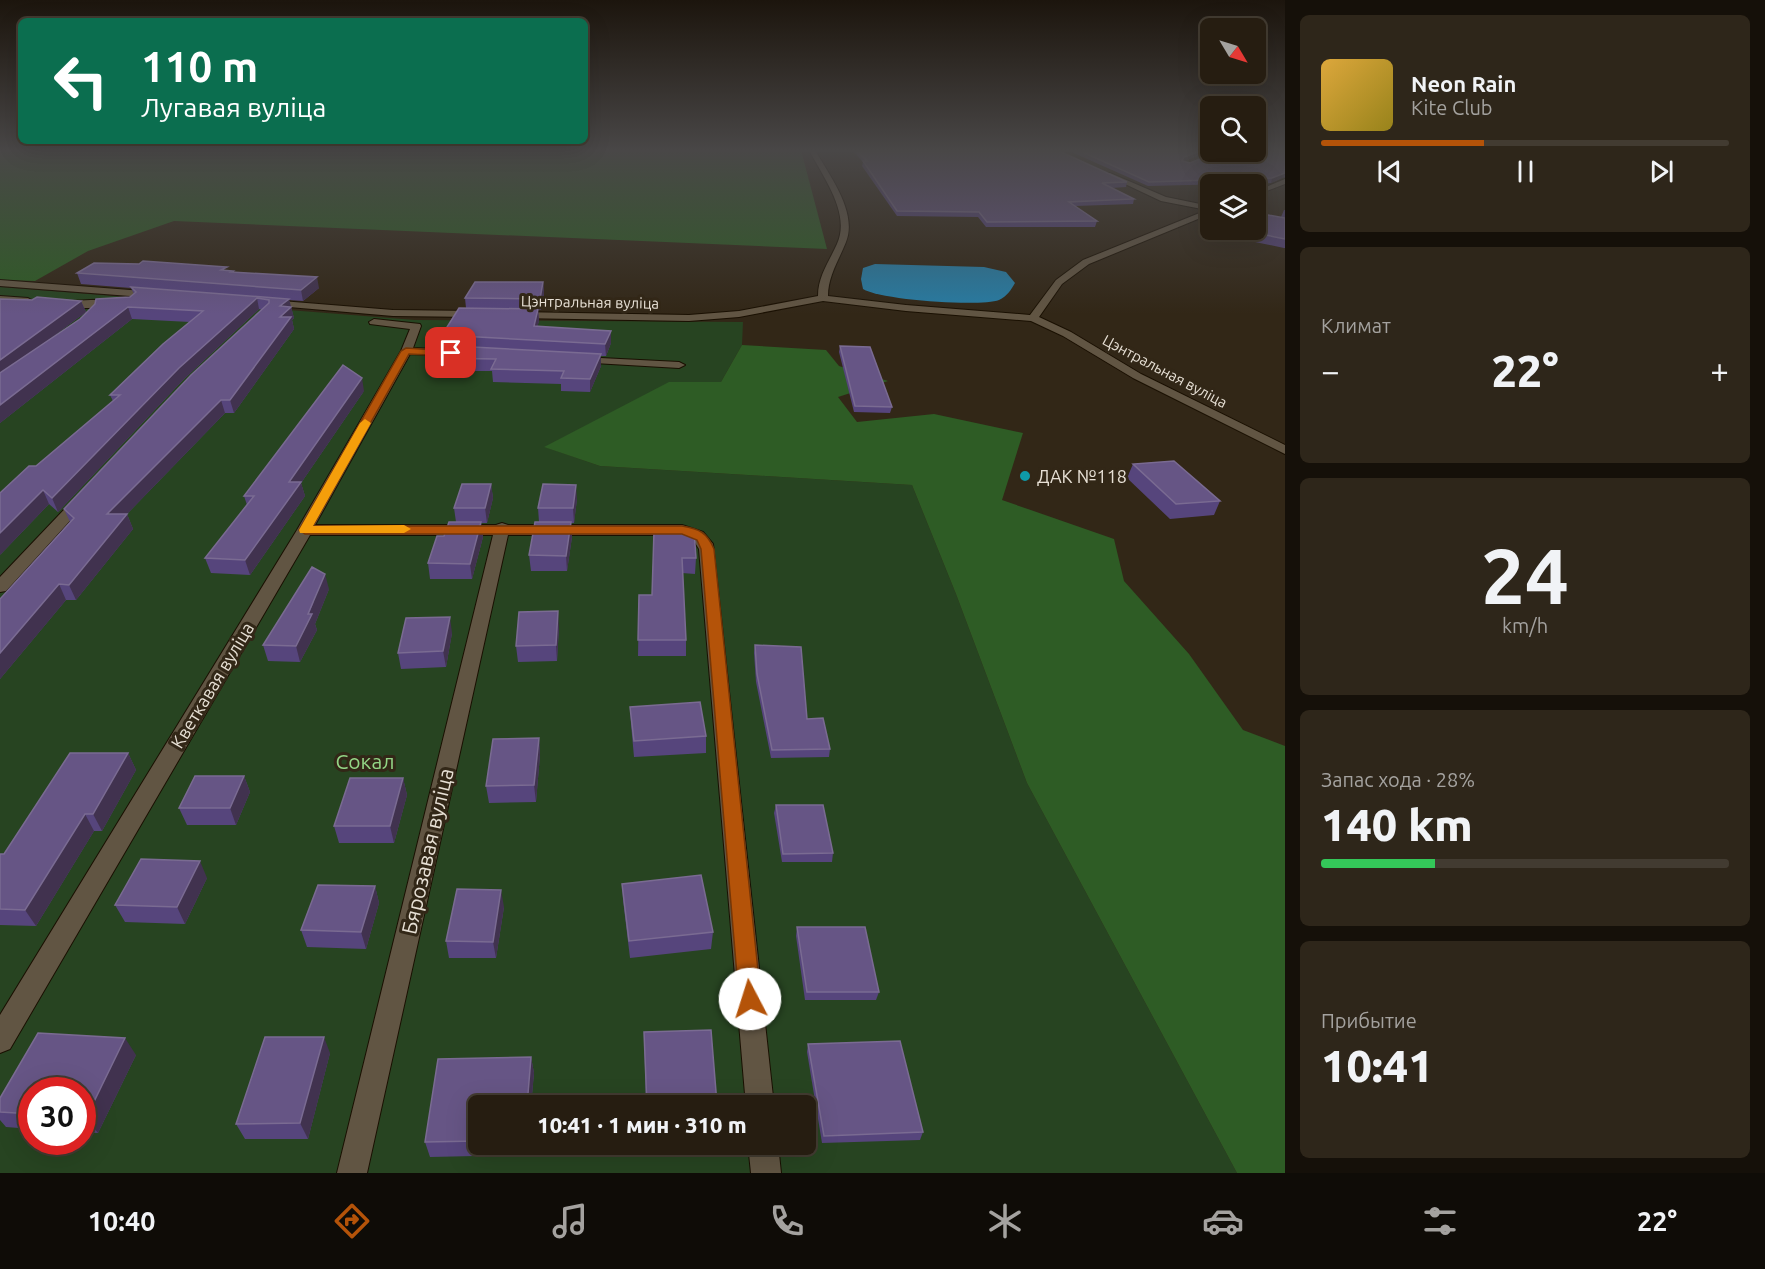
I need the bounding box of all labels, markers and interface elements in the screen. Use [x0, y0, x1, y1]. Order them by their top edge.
north arrow [1200, 18, 1266, 84]
map controls [1200, 18, 1266, 240]
icon: left [42, 42, 120, 120]
text: 110 m [141, 43, 258, 90]
text: Neon Rain [1411, 71, 1516, 96]
text: Лугавая вуліца [141, 92, 326, 122]
button: search [1200, 96, 1266, 162]
text: Kite Club [1411, 96, 1493, 119]
icon: previous [1373, 155, 1406, 188]
icon: pause [1509, 155, 1542, 188]
icon: next [1645, 155, 1678, 188]
button: layers [1200, 174, 1266, 240]
street label: Цэнтральная вуліца [521, 292, 659, 312]
text: Климат [1321, 314, 1391, 337]
pin [425, 327, 476, 378]
street label: Цэнтральная вуліца [1100, 331, 1230, 411]
icon: arrive [434, 336, 467, 369]
text: 22° [1491, 345, 1559, 396]
text: − [1321, 352, 1340, 389]
text: + [1710, 352, 1729, 389]
place label: ДАК №118 [1037, 466, 1127, 486]
marker: ДАК №118 [1018, 469, 1032, 483]
text: 24 [1481, 531, 1569, 619]
text: km/h [1502, 614, 1548, 637]
street label: Кветкавая вуліца [167, 618, 257, 752]
park label: Сокал [335, 749, 395, 773]
street label: Бярозавая вуліца [396, 766, 458, 936]
text: Запас хода · 28% [1321, 768, 1475, 791]
text: 140 km [1321, 799, 1473, 850]
position arrow [718, 967, 782, 1031]
text: Прибытие [1321, 1009, 1417, 1032]
text: 10:41 [1321, 1040, 1434, 1091]
speed limit sign: 30 [18, 1077, 96, 1155]
text: 10:41 · 1 мин · 310 m [537, 1112, 747, 1137]
icon: directions [331, 1200, 373, 1242]
icon: music [549, 1200, 591, 1242]
icon: phone [766, 1200, 808, 1242]
icon: climate [984, 1200, 1026, 1242]
icon: car [1202, 1200, 1244, 1242]
icon: filters [1419, 1200, 1461, 1242]
text: 10:40 [88, 1206, 155, 1236]
text: 22° [1637, 1206, 1677, 1236]

